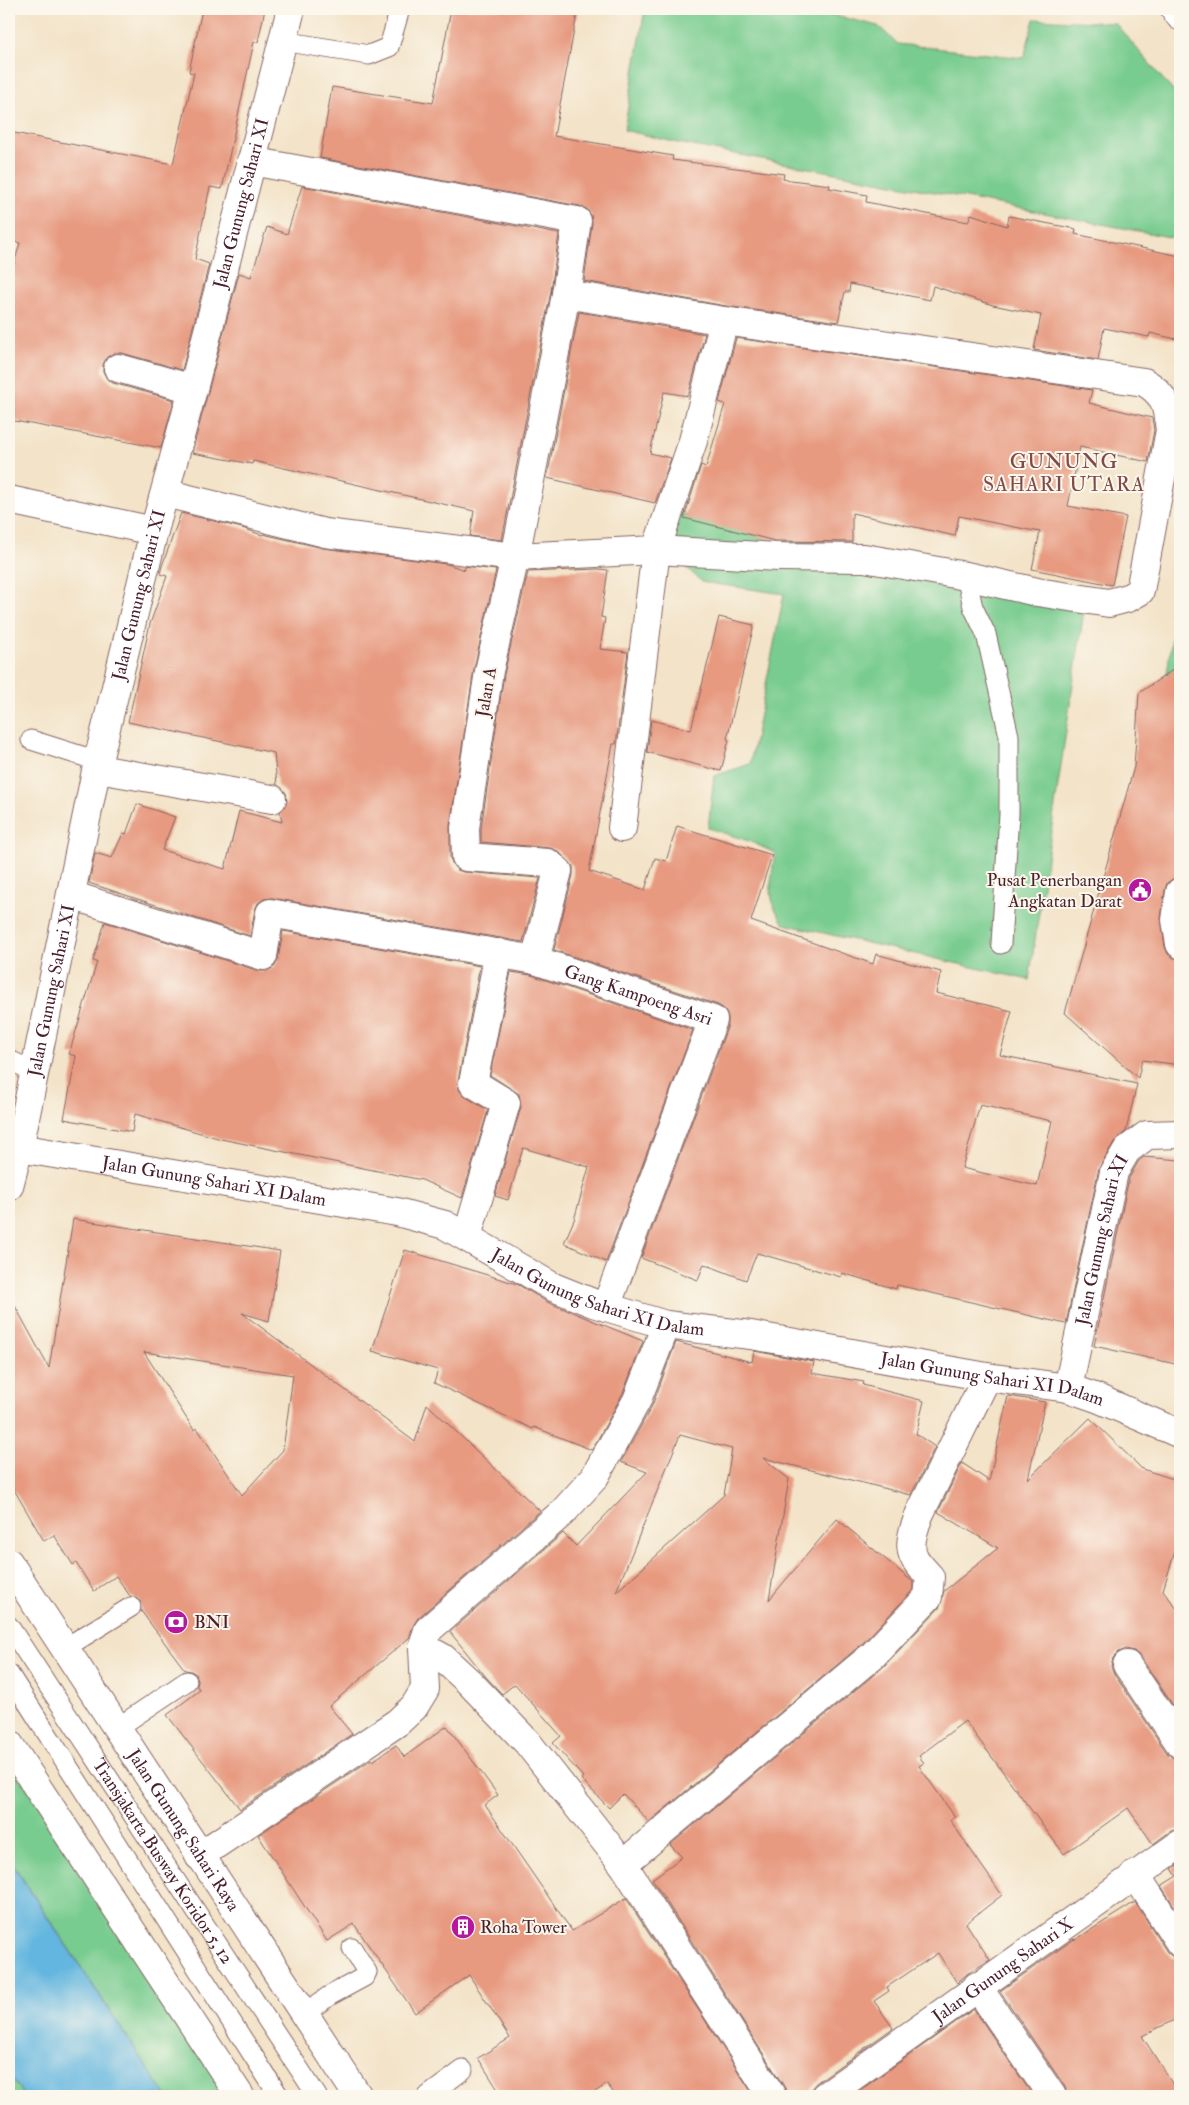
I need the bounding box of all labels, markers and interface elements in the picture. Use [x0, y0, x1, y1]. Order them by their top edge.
street label: Jalan Gunung Sahari XI [208, 116, 274, 292]
district label: GUNUNG SAHARI UTARA [983, 449, 1145, 497]
street label: Jalan Gunung Sahari XI [107, 507, 171, 684]
street label: Jalan A [471, 665, 502, 720]
place label: Pusat Penerbangan Angkatan Darat [987, 869, 1122, 913]
public building icon: Pusat Penerbangan Angkatan Darat [1127, 877, 1153, 903]
street label: Jalan Gunung Sahari XI [23, 903, 80, 1080]
street label: Gang Kampoeng Asri [561, 960, 715, 1031]
street label: Jalan Gunung Sahari XI [1070, 1150, 1134, 1328]
street label: Jalan Gunung Sahari XI Dalam [99, 1151, 328, 1212]
street label: Jalan Gunung Sahari XI Dalam [486, 1243, 706, 1341]
street label: Jalan Gunung Sahari XI Dalam [878, 1347, 1107, 1412]
bank icon: BNI [163, 1609, 189, 1635]
place label: BNI [194, 1611, 229, 1634]
street label: Jalan Gunung Sahari Raya [121, 1744, 245, 1916]
street label: Transjakarta Busway Koridor 5, 12 [87, 1754, 238, 1968]
street label: Jalan Gunung Sahari X [927, 1912, 1078, 2029]
building icon: Roha Tower [450, 1914, 476, 1940]
place label: Roha Tower [480, 1916, 567, 1939]

